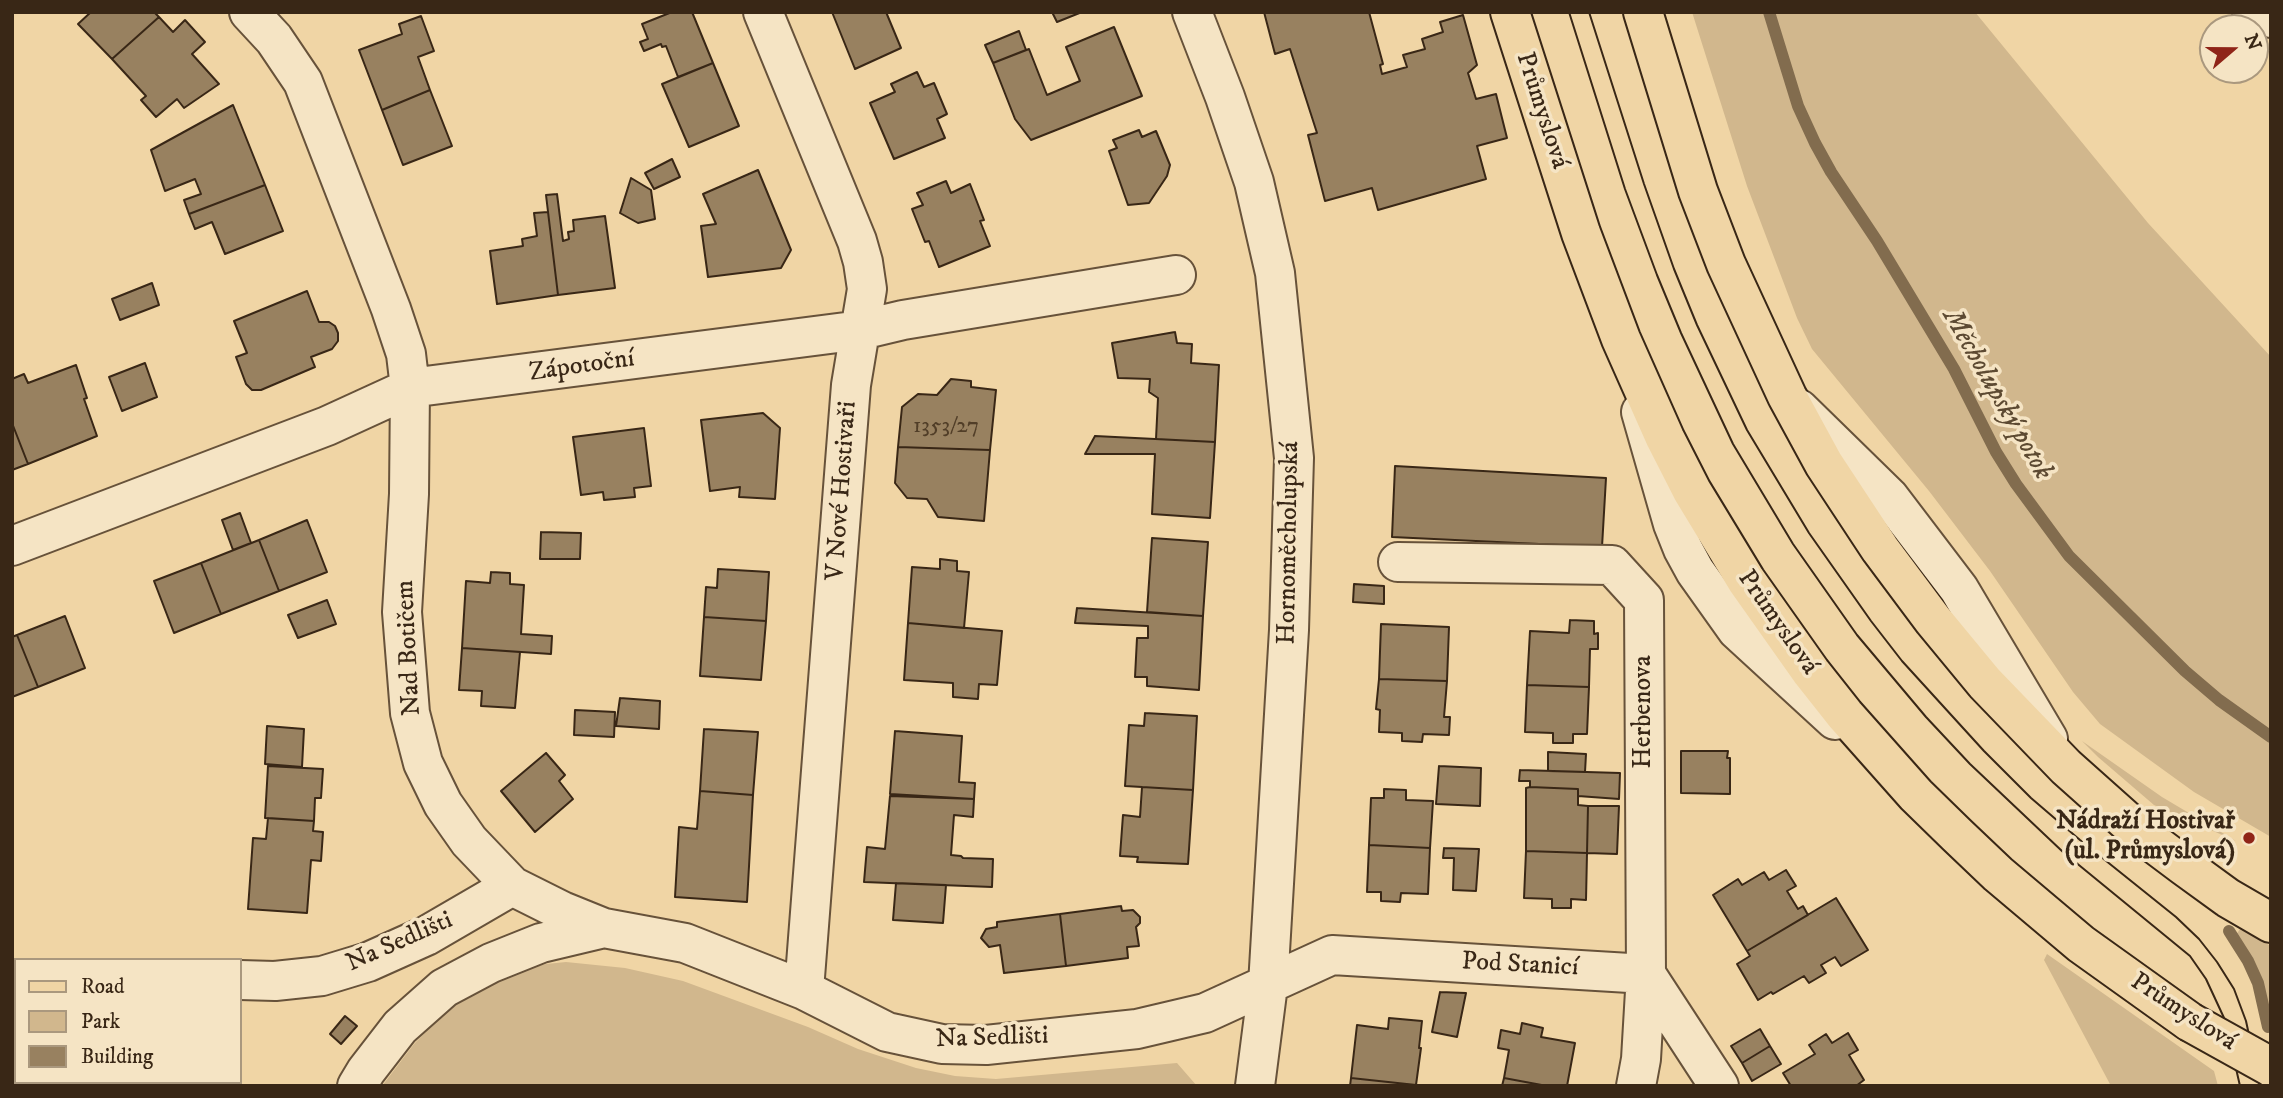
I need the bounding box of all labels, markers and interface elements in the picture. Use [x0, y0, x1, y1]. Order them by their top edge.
north arrow [2199, 14, 2269, 84]
text: N [2239, 31, 2266, 54]
street label: Průmyslová [1508, 49, 1574, 173]
water label: Měcholupský potok [1933, 303, 2059, 487]
street label: Zápotoční [527, 344, 637, 390]
street label: V Nové Hostivaři [821, 400, 865, 582]
house number: 1353/27 [913, 413, 979, 441]
street label: Hornoměcholupská [1273, 441, 1307, 645]
street label: Průmyslová [1730, 565, 1824, 681]
street label: Nad Botičem [391, 579, 429, 717]
street label: Herbenova [1629, 655, 1661, 769]
place label: Nádraží Hostivař (ul. Průmyslová) [2056, 807, 2235, 868]
marker: Nádraží Hostivař (ul. Průmyslová) [2241, 830, 2257, 846]
street label: Na Sedlišti [342, 906, 458, 980]
street label: Pod Stanicí [1461, 947, 1579, 985]
legend [14, 958, 242, 1084]
street label: Průmyslová [2124, 967, 2242, 1059]
text: Road [81, 974, 125, 1000]
text: Park [81, 1009, 120, 1035]
street label: Na Sedlišti [935, 1021, 1049, 1057]
text: Building [81, 1044, 153, 1070]

